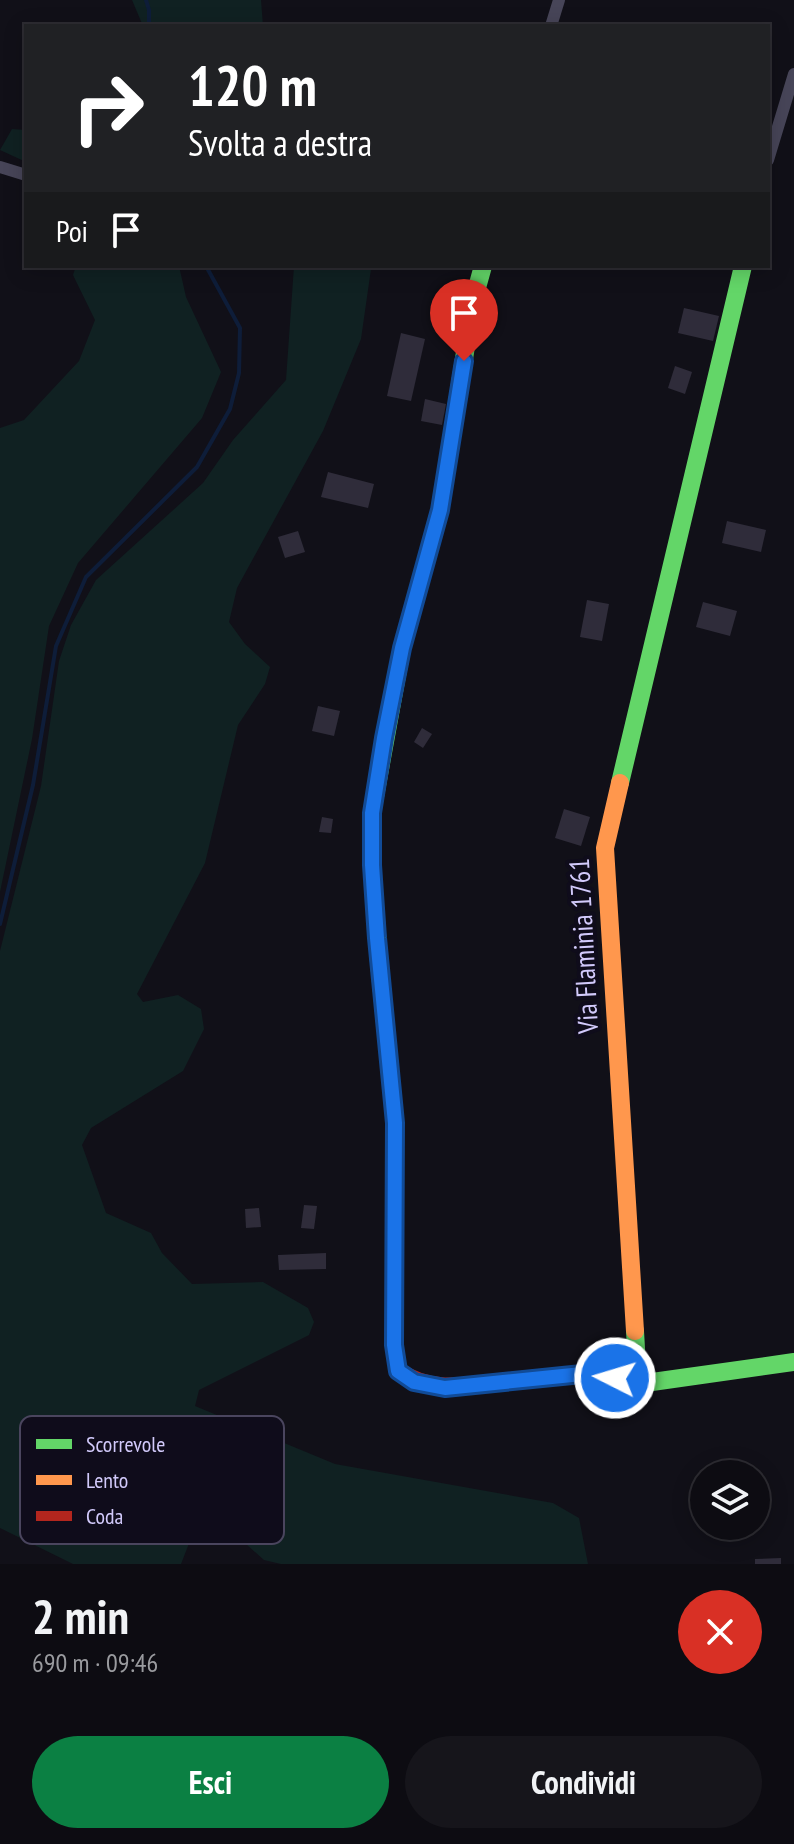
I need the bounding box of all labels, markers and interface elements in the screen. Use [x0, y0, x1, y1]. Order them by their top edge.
text: 120 m [188, 49, 317, 121]
icon: right [56, 56, 160, 160]
text: Svolta a destra [188, 119, 372, 166]
icon: arrive [104, 208, 148, 252]
text: Poi [56, 211, 88, 250]
pin [430, 279, 498, 361]
icon: arrive [442, 291, 486, 335]
street label: Via Flaminia 1761 [560, 857, 606, 1036]
position arrow [573, 1336, 657, 1420]
legend [20, 1416, 284, 1544]
text: Scorrevole [86, 1430, 165, 1458]
map controls [690, 1460, 770, 1540]
button: layers [690, 1460, 770, 1540]
text: Lento [86, 1466, 128, 1494]
text: Coda [86, 1502, 123, 1530]
text: 2 min [32, 1585, 129, 1647]
button: close [678, 1590, 762, 1674]
text: 690 m · 09:46 [32, 1646, 158, 1679]
button: Esci [32, 1736, 389, 1828]
button: Condividi [405, 1736, 762, 1828]

